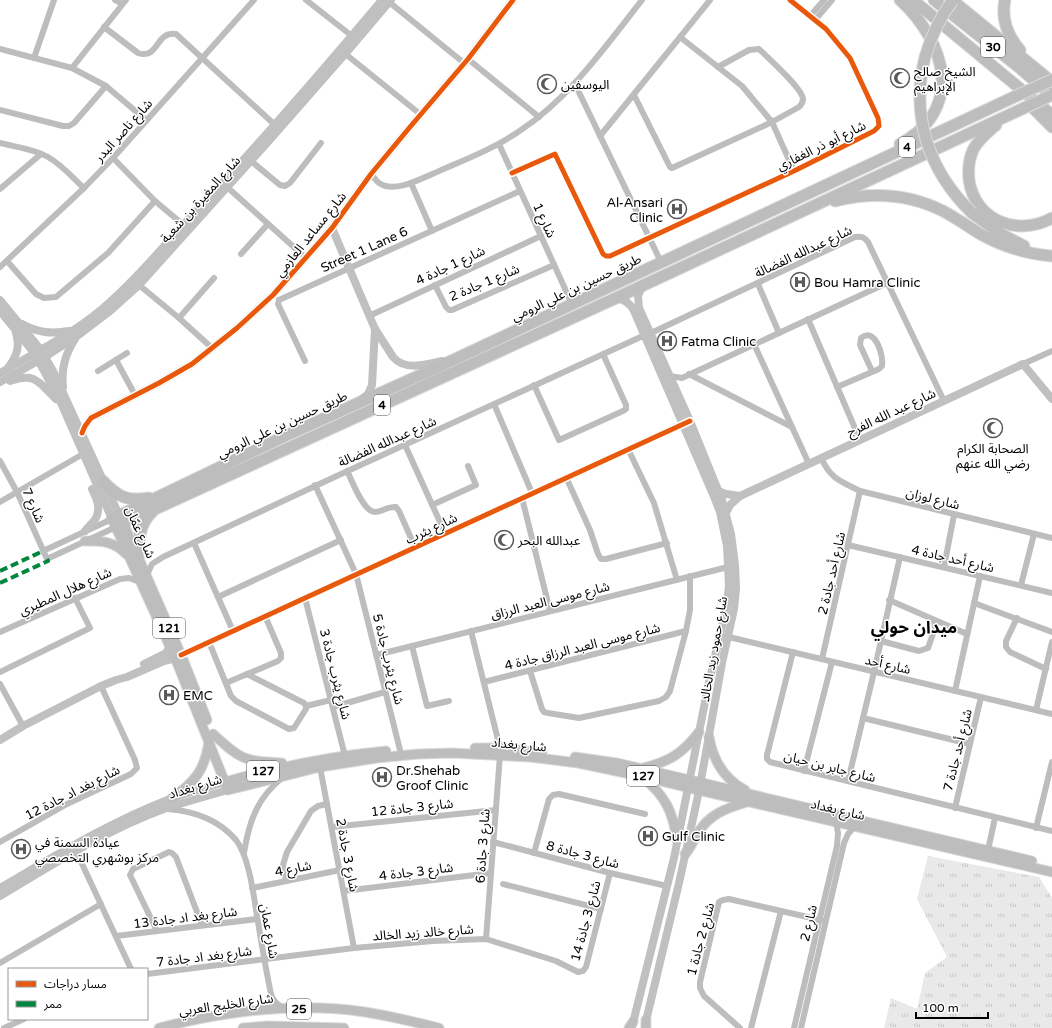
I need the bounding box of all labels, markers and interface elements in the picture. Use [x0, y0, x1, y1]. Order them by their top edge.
road number: 30 [981, 37, 1005, 57]
place label: الشيخ صالح الإبراهيم [914, 64, 976, 97]
mosque icon: الشيخ صالح الإبراهيم [889, 67, 911, 89]
mosque icon: اليوسفين [536, 73, 558, 95]
place label: اليوسفين [561, 77, 609, 93]
street label: شارع ناصر البدر [91, 96, 158, 167]
street label: شارع أبو ذر الغفاري [774, 117, 870, 176]
road number: 4 [899, 137, 915, 157]
street label: شارع المغيرة بن شعبة [157, 153, 246, 248]
street label: شارع مساعد العازمي [272, 189, 352, 282]
place label: Al-Ansari Clinic [607, 195, 663, 226]
hospital icon: Al-Ansari Clinic [666, 198, 688, 220]
street label: شارع 1 [527, 200, 559, 241]
street label: شارع عبدالله الفضالة [752, 222, 855, 283]
street label: Street 1 Lane 6 [318, 224, 410, 276]
street label: شارع 1 جادة 4 [413, 243, 489, 291]
street label: طريق حسين بن علي الرومي [509, 251, 645, 327]
street label: شارع 1 جادة 2 [447, 261, 523, 307]
hospital icon: Bou Hamra Clinic [789, 271, 811, 293]
place label: Bou Hamra Clinic [814, 275, 921, 291]
hospital icon: Fatma Clinic [656, 330, 678, 352]
place label: Fatma Clinic [681, 334, 756, 350]
street label: شارع عبد الله الفرج [844, 385, 939, 442]
street label: طريق حسين بن علي الرومي [215, 388, 351, 464]
road number: 4 [374, 395, 390, 415]
street label: شارع عبدالله الفضالة [336, 413, 440, 472]
mosque icon: الصحابة الكرام رضي الله عنهم [982, 417, 1004, 439]
place label: الصحابة الكرام رضي الله عنهم [956, 441, 1030, 474]
street label: شارع 7 [16, 485, 48, 526]
street label: شارع لوزان [904, 485, 961, 515]
street label: شارع عمّان [120, 504, 159, 562]
street label: شارع يثرب [403, 510, 461, 550]
mosque icon: عبدالله البحر [493, 529, 515, 551]
street label: شارع أحد جادة 2 [814, 530, 851, 616]
place label: عبدالله البحر [517, 533, 581, 549]
street label: شارع أحد جادة 4 [910, 541, 996, 578]
street label: شارع هلال المطيري [17, 564, 115, 621]
street label: شارع موسى العبد الرزاق [489, 578, 612, 625]
street label: شارع حمود زيد الخالد [697, 595, 733, 704]
street label: شارع يثرب جادة 5 [367, 612, 407, 707]
district label: ميدان حولي [871, 617, 957, 641]
road number: 121 [153, 618, 185, 638]
street label: شارع موسى العبد الرزاق جادة 4 [503, 620, 662, 676]
street label: شارع يثرب جادة 3 [314, 627, 354, 722]
street label: شارع أحد [863, 651, 912, 680]
hospital icon: EMC [158, 684, 180, 706]
place label: EMC [183, 688, 213, 704]
street label: شارع أحد جادة 7 [939, 707, 978, 794]
street label: شارع بغداد [491, 735, 547, 757]
street label: شارع جابر بن حيان [782, 748, 877, 788]
road number: 127 [247, 761, 279, 781]
street label: شارع بغد اد جادة 12 [22, 762, 124, 826]
place label: Dr.Shehab Groof Clinic [396, 763, 468, 794]
hospital icon: Dr.Shehab Groof Clinic [371, 766, 393, 788]
road number: 127 [627, 766, 659, 786]
street label: شارع بغداد [167, 771, 225, 805]
street label: شارع 3 جادة 12 [370, 796, 454, 822]
street label: شارع بغداد [809, 796, 866, 826]
street label: شارع 3 جادة 6 [472, 808, 496, 884]
street label: شارع 3 جادة 2 [330, 817, 362, 894]
hospital icon: Gulf Clinic [637, 825, 659, 847]
place label: Gulf Clinic [662, 829, 725, 845]
place label: عيادة السمنة في مركز بوشهري التخصصي [35, 835, 159, 868]
hospital icon: عيادة السمنة في مركز بوشهري التخصصي [10, 838, 32, 860]
street label: شارع 3 جادة 8 [544, 838, 621, 874]
street label: شارع 4 [274, 858, 313, 882]
street label: شارع 3 جادة 4 [378, 859, 454, 886]
street label: شارع 3 جادة 14 [568, 879, 606, 964]
street label: شارع 2 جادة 1 [684, 901, 720, 978]
street label: شارع عمان [254, 902, 282, 960]
street label: شارع 2 [797, 903, 823, 943]
street label: شارع بغد اد جادة 13 [132, 904, 238, 934]
street label: شارع خالد زيد الخالد [372, 921, 474, 947]
street label: شارع بغد اد جادة 7 [155, 943, 253, 973]
legend [8, 968, 148, 1020]
text: مسار دراجات [44, 977, 107, 991]
street label: شارع الخليج العربي [178, 990, 275, 1022]
scale bar [916, 994, 988, 1020]
text: ممر [43, 997, 62, 1011]
road number: 25 [287, 999, 311, 1019]
text: 100 m [922, 1001, 959, 1015]

